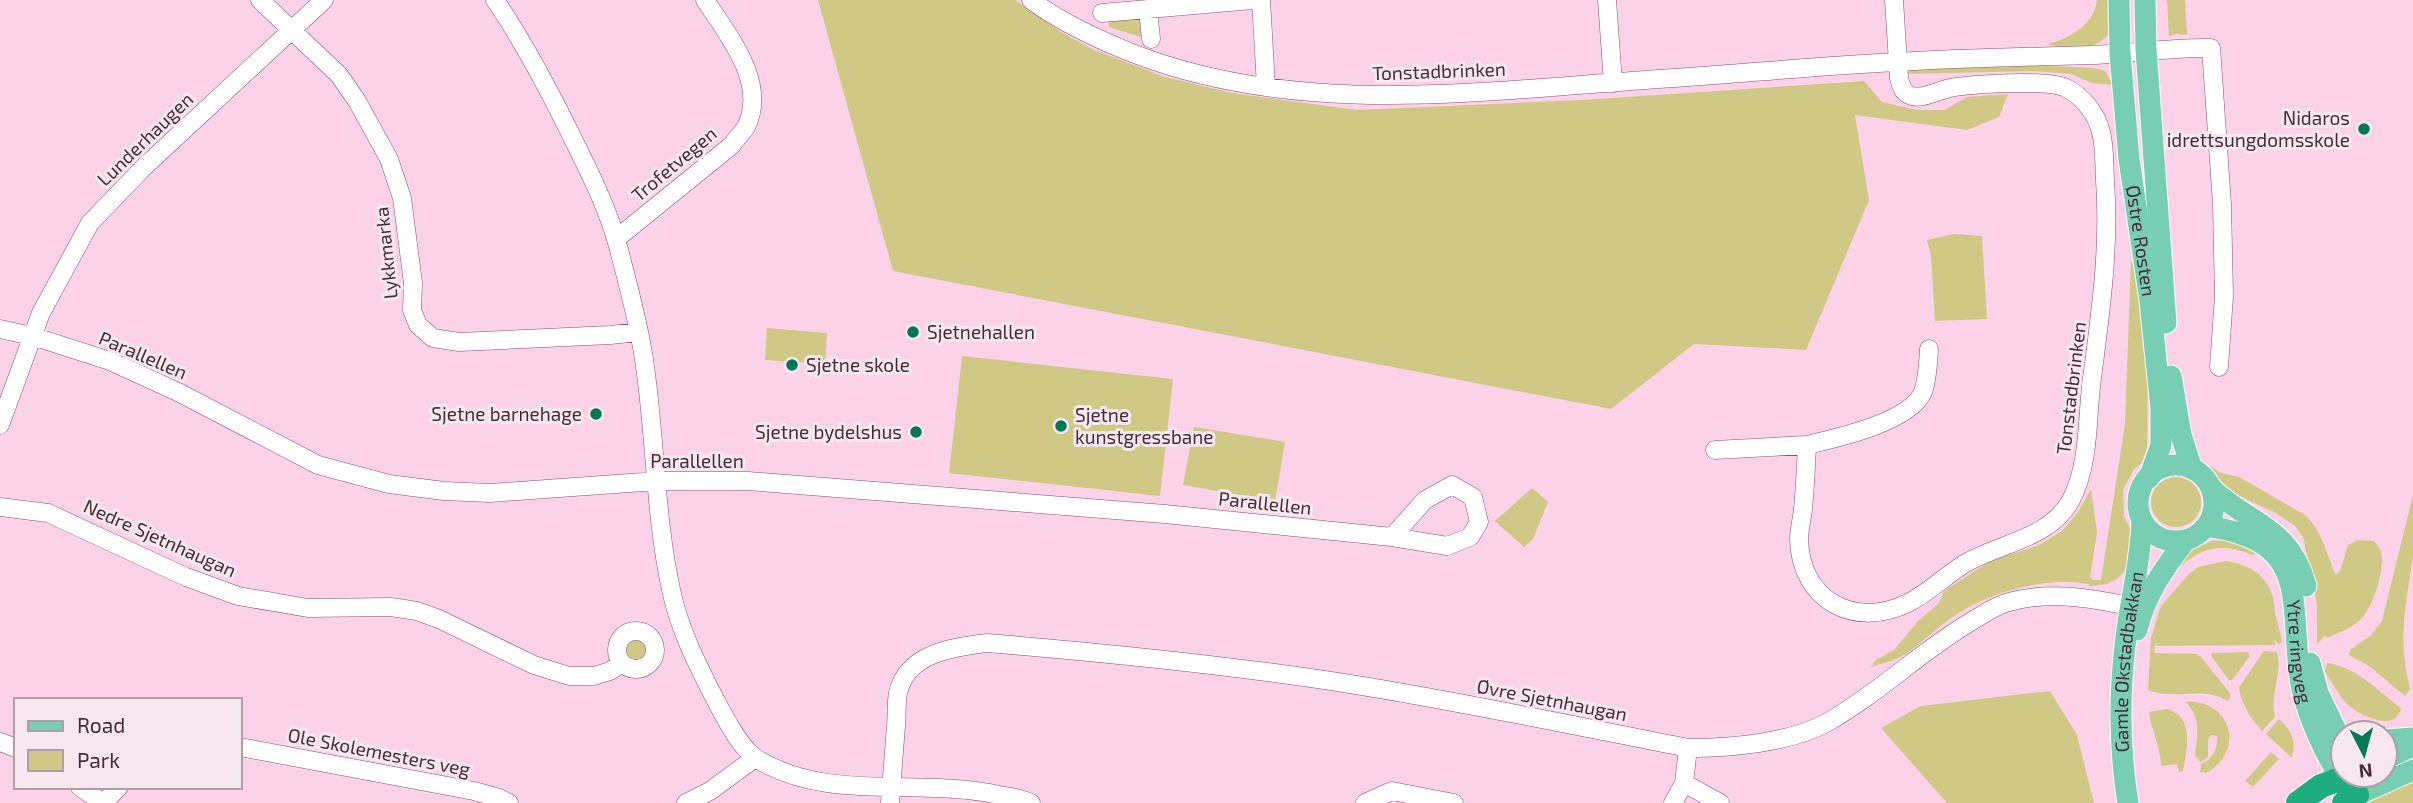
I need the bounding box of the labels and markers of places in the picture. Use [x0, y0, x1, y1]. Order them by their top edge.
place label: Nidaros idrettsungdomsskole [2167, 106, 2350, 151]
marker: Nidaros idrettsungdomsskole [2356, 121, 2372, 137]
place label: Sjetnehallen [927, 320, 1035, 343]
marker: Sjetnehallen [905, 324, 921, 340]
place label: Sjetne skole [806, 353, 910, 376]
marker: Sjetne skole [784, 357, 800, 373]
place label: Sjetne barnehage [431, 402, 582, 425]
place label: Sjetne kunstgressbane [1075, 403, 1213, 448]
marker: Sjetne barnehage [588, 406, 604, 422]
marker: Sjetne kunstgressbane [1053, 418, 1069, 434]
place label: Sjetne bydelshus [755, 420, 902, 443]
marker: Sjetne bydelshus [908, 424, 924, 440]

